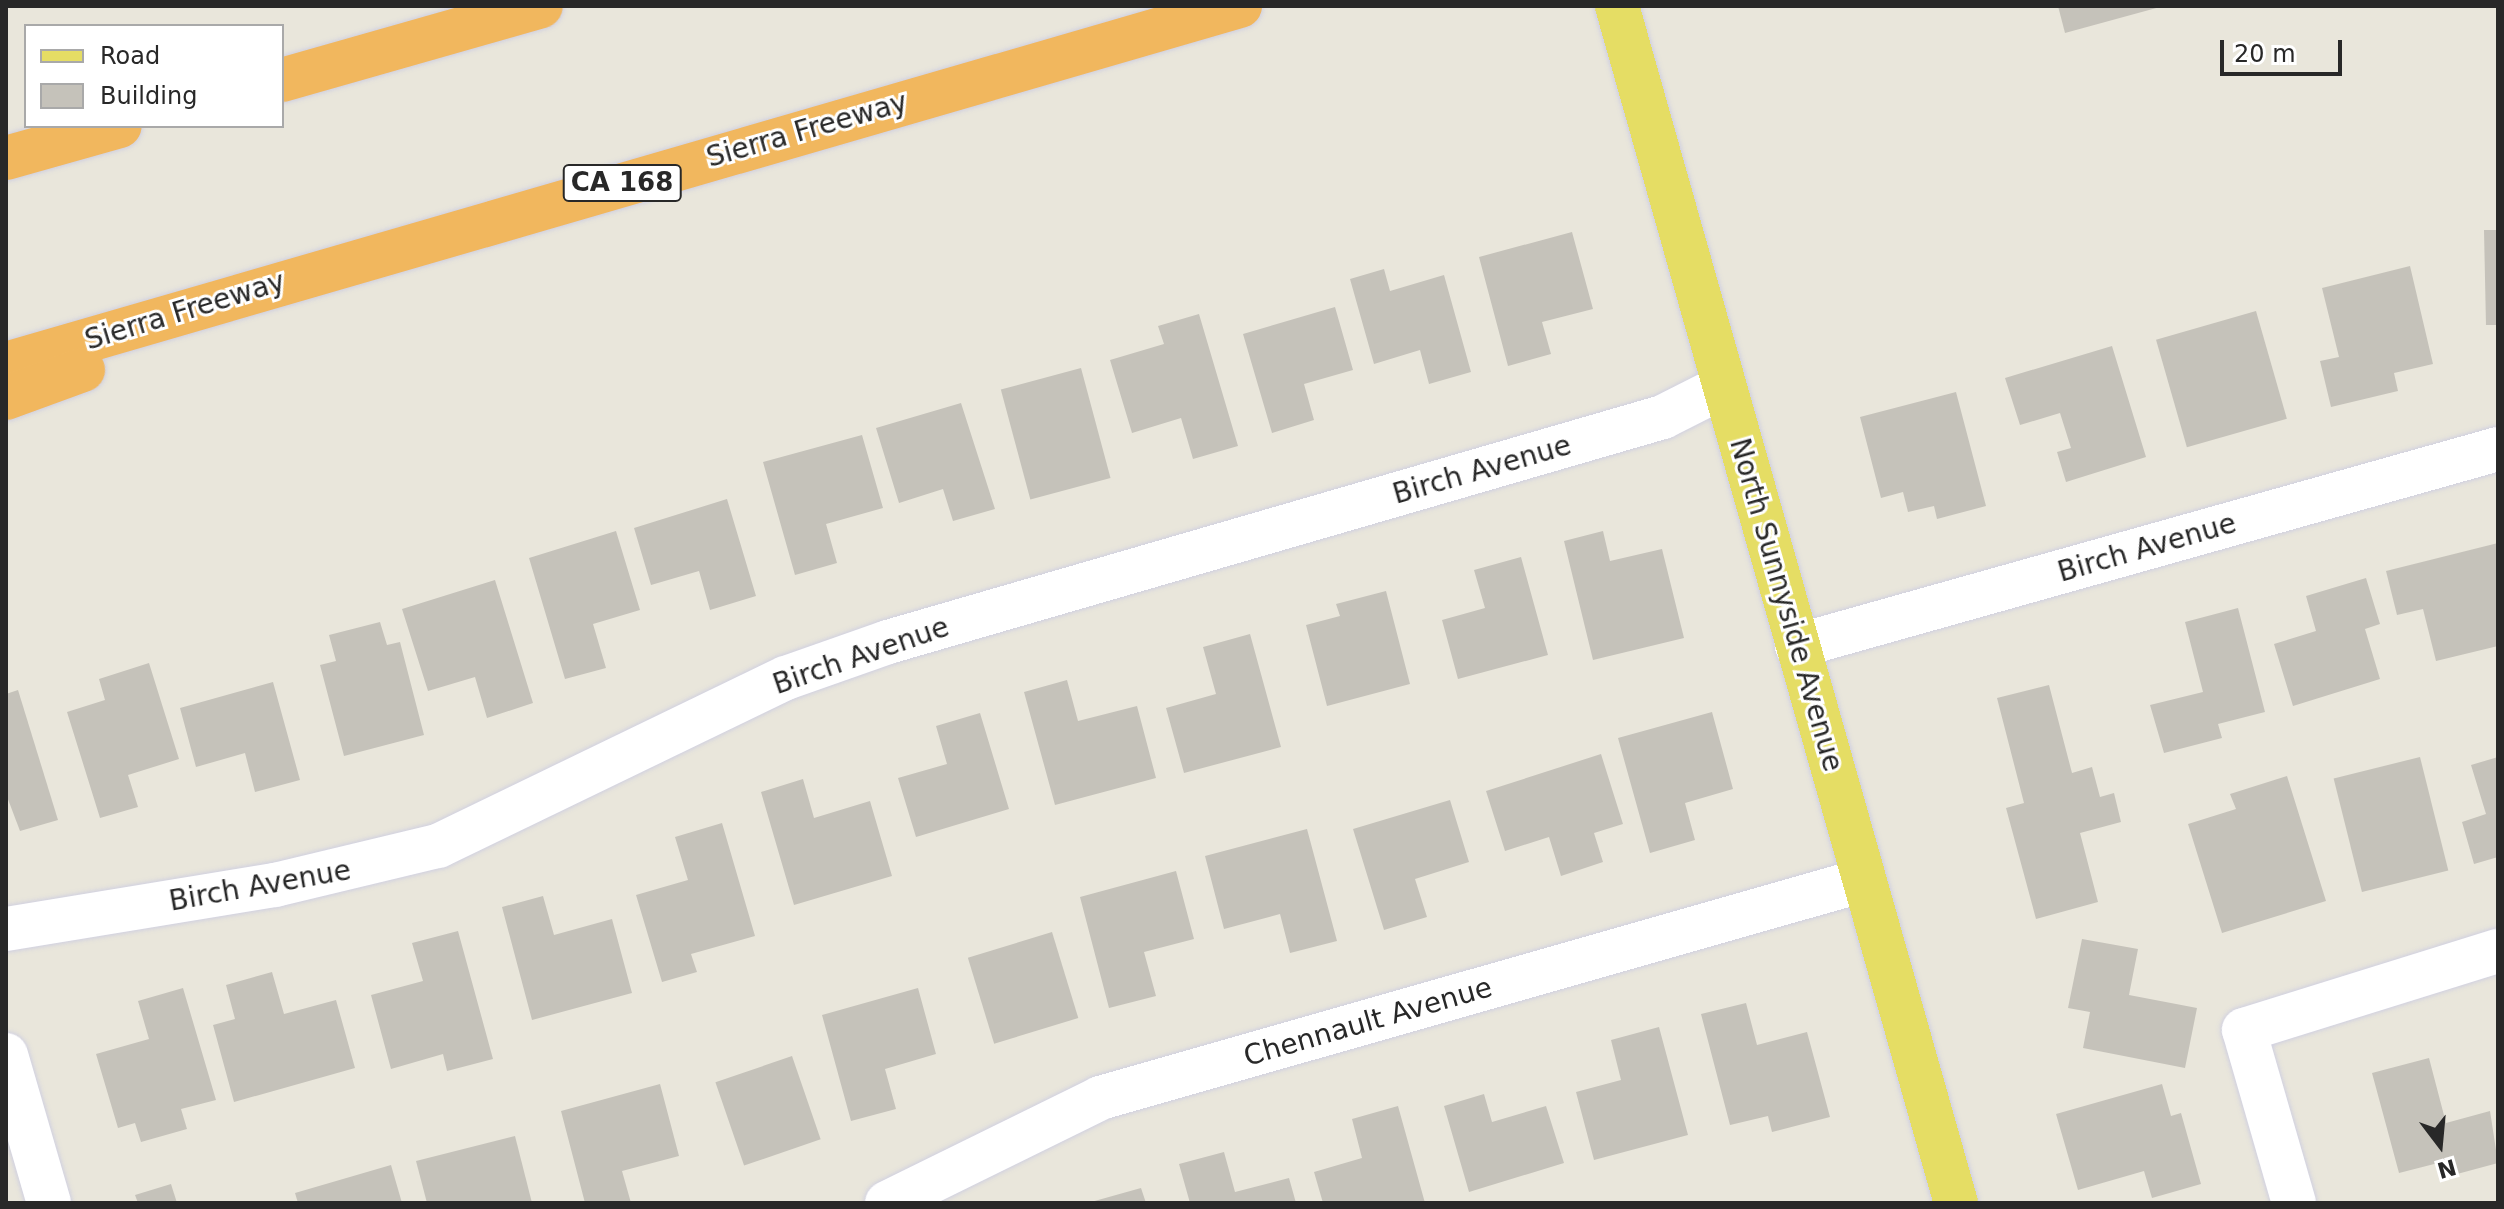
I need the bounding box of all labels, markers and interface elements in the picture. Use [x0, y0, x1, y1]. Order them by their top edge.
legend [24, 24, 284, 128]
scale bar [2224, 24, 2346, 74]
text: 20 m [2234, 40, 2296, 68]
text: Road [100, 42, 160, 70]
text: Building [100, 82, 197, 110]
street label: Sierra Freeway [703, 85, 911, 175]
road number: CA 168 [562, 161, 682, 205]
street label: Sierra Freeway [81, 265, 289, 357]
street label: Birch Avenue [1389, 428, 1575, 512]
street label: North Sunnyside Avenue [1722, 435, 1850, 775]
street label: Birch Avenue [2054, 506, 2240, 590]
street label: Birch Avenue [769, 610, 953, 702]
street label: Birch Avenue [167, 853, 353, 919]
street label: Chennault Avenue [1240, 970, 1496, 1074]
north arrow [2400, 1105, 2480, 1185]
text: N [2434, 1154, 2459, 1183]

